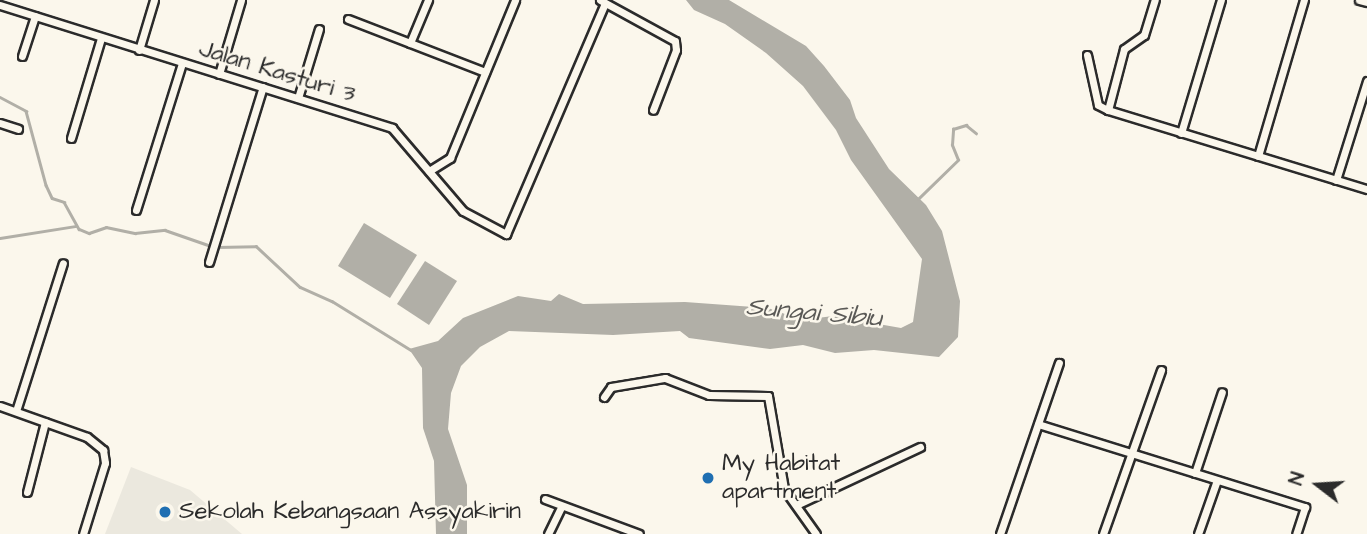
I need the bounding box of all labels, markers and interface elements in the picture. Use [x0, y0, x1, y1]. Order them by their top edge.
street label: Jalan Kasturi 3 [195, 35, 359, 109]
water label: Sungai Sibiu [745, 292, 883, 334]
place label: My Habitat apartment [722, 450, 840, 506]
north arrow [1283, 450, 1353, 520]
text: N [1283, 469, 1312, 488]
marker: My Habitat apartment [700, 470, 716, 486]
place label: Sekolah Kebangsaan Assyakirin [179, 498, 521, 526]
marker: Sekolah Kebangsaan Assyakirin [157, 504, 173, 520]

